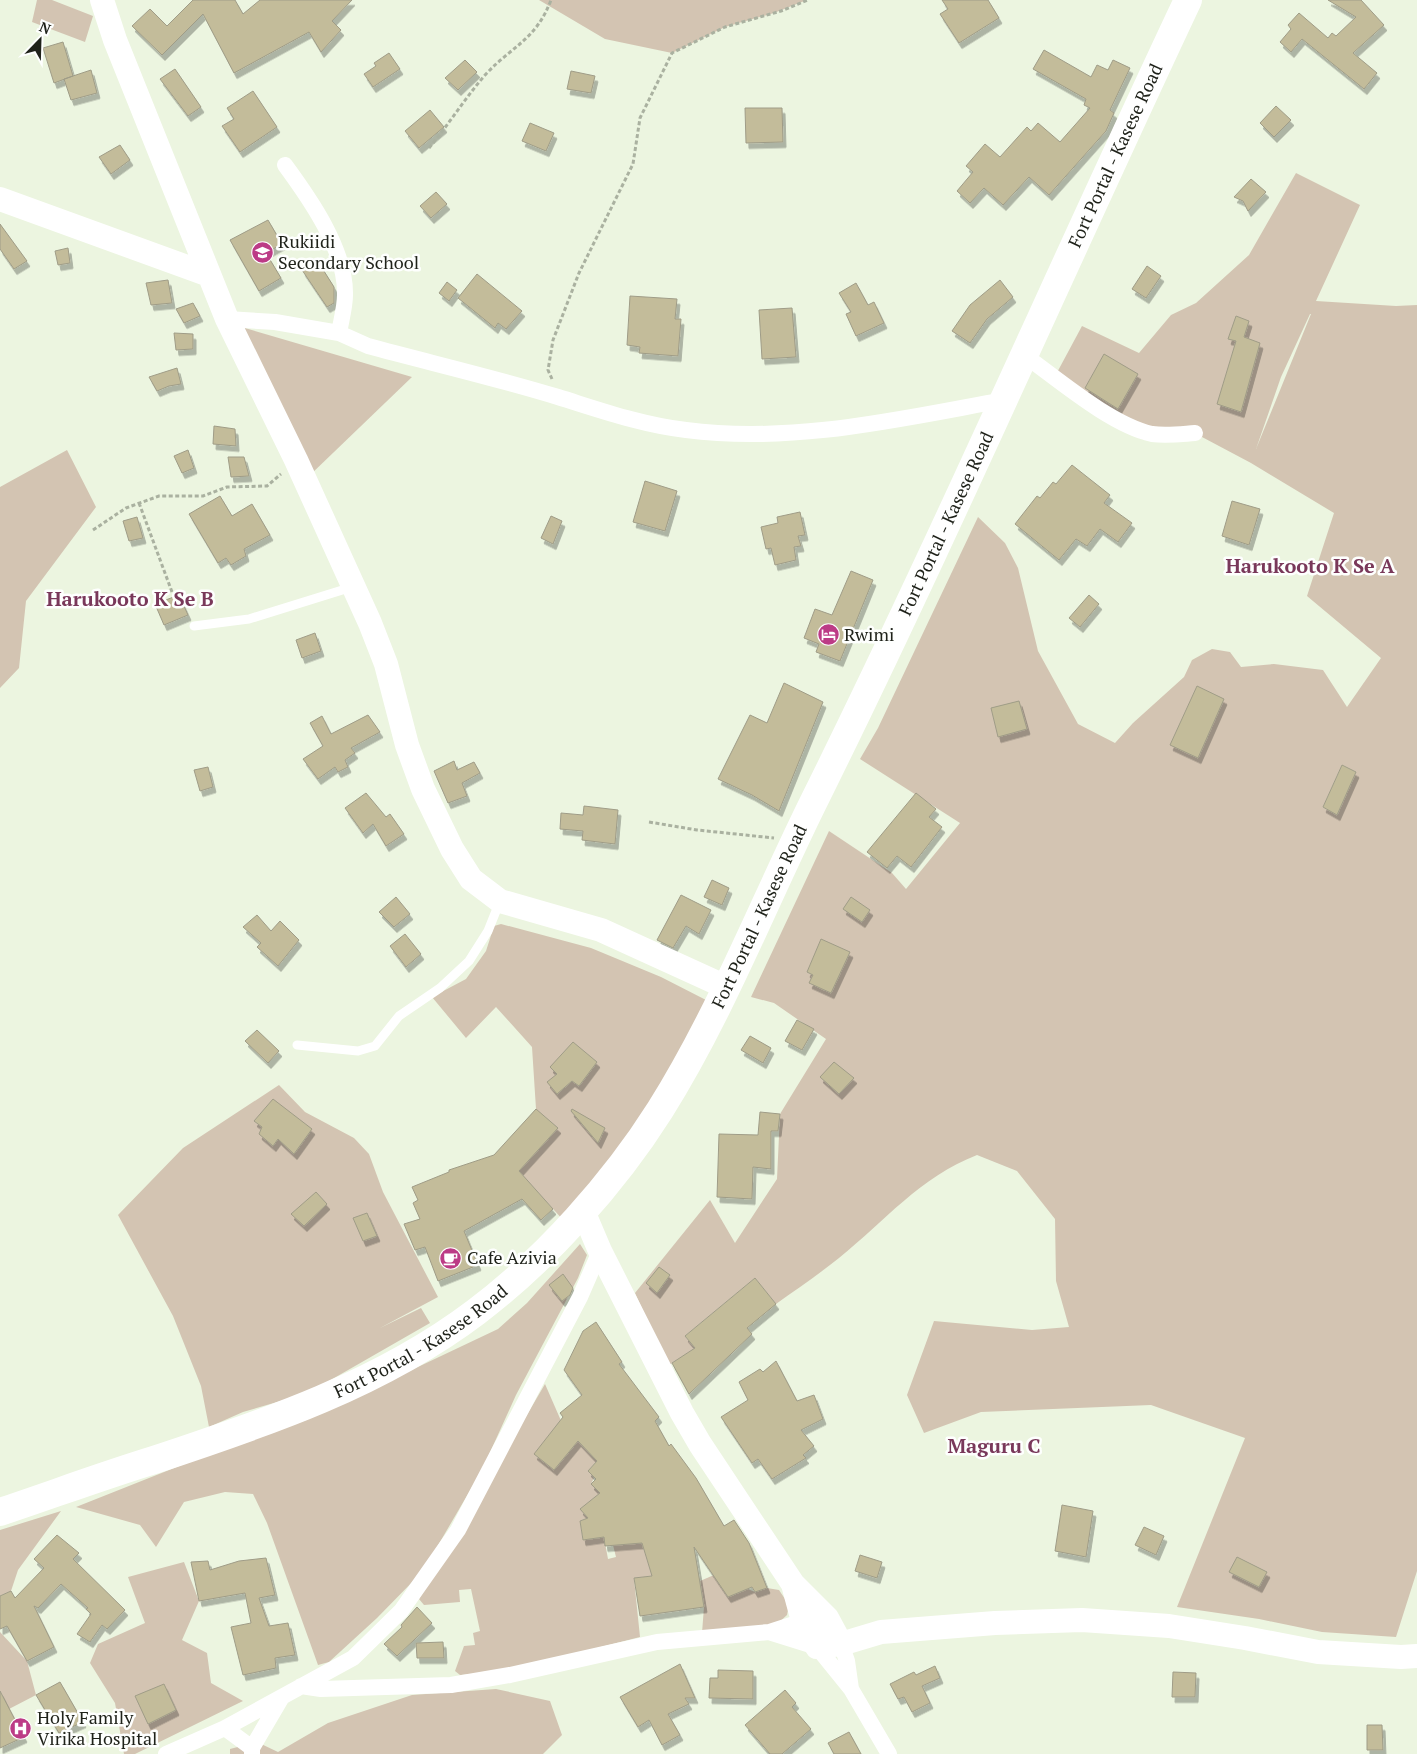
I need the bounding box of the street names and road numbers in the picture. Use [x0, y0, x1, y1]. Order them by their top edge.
street label: Fort Portal - Kasese Road [1062, 59, 1168, 251]
street label: Fort Portal - Kasese Road [892, 427, 999, 619]
street label: Fort Portal - Kasese Road [705, 820, 812, 1012]
street label: Fort Portal - Kasese Road [330, 1279, 512, 1403]

